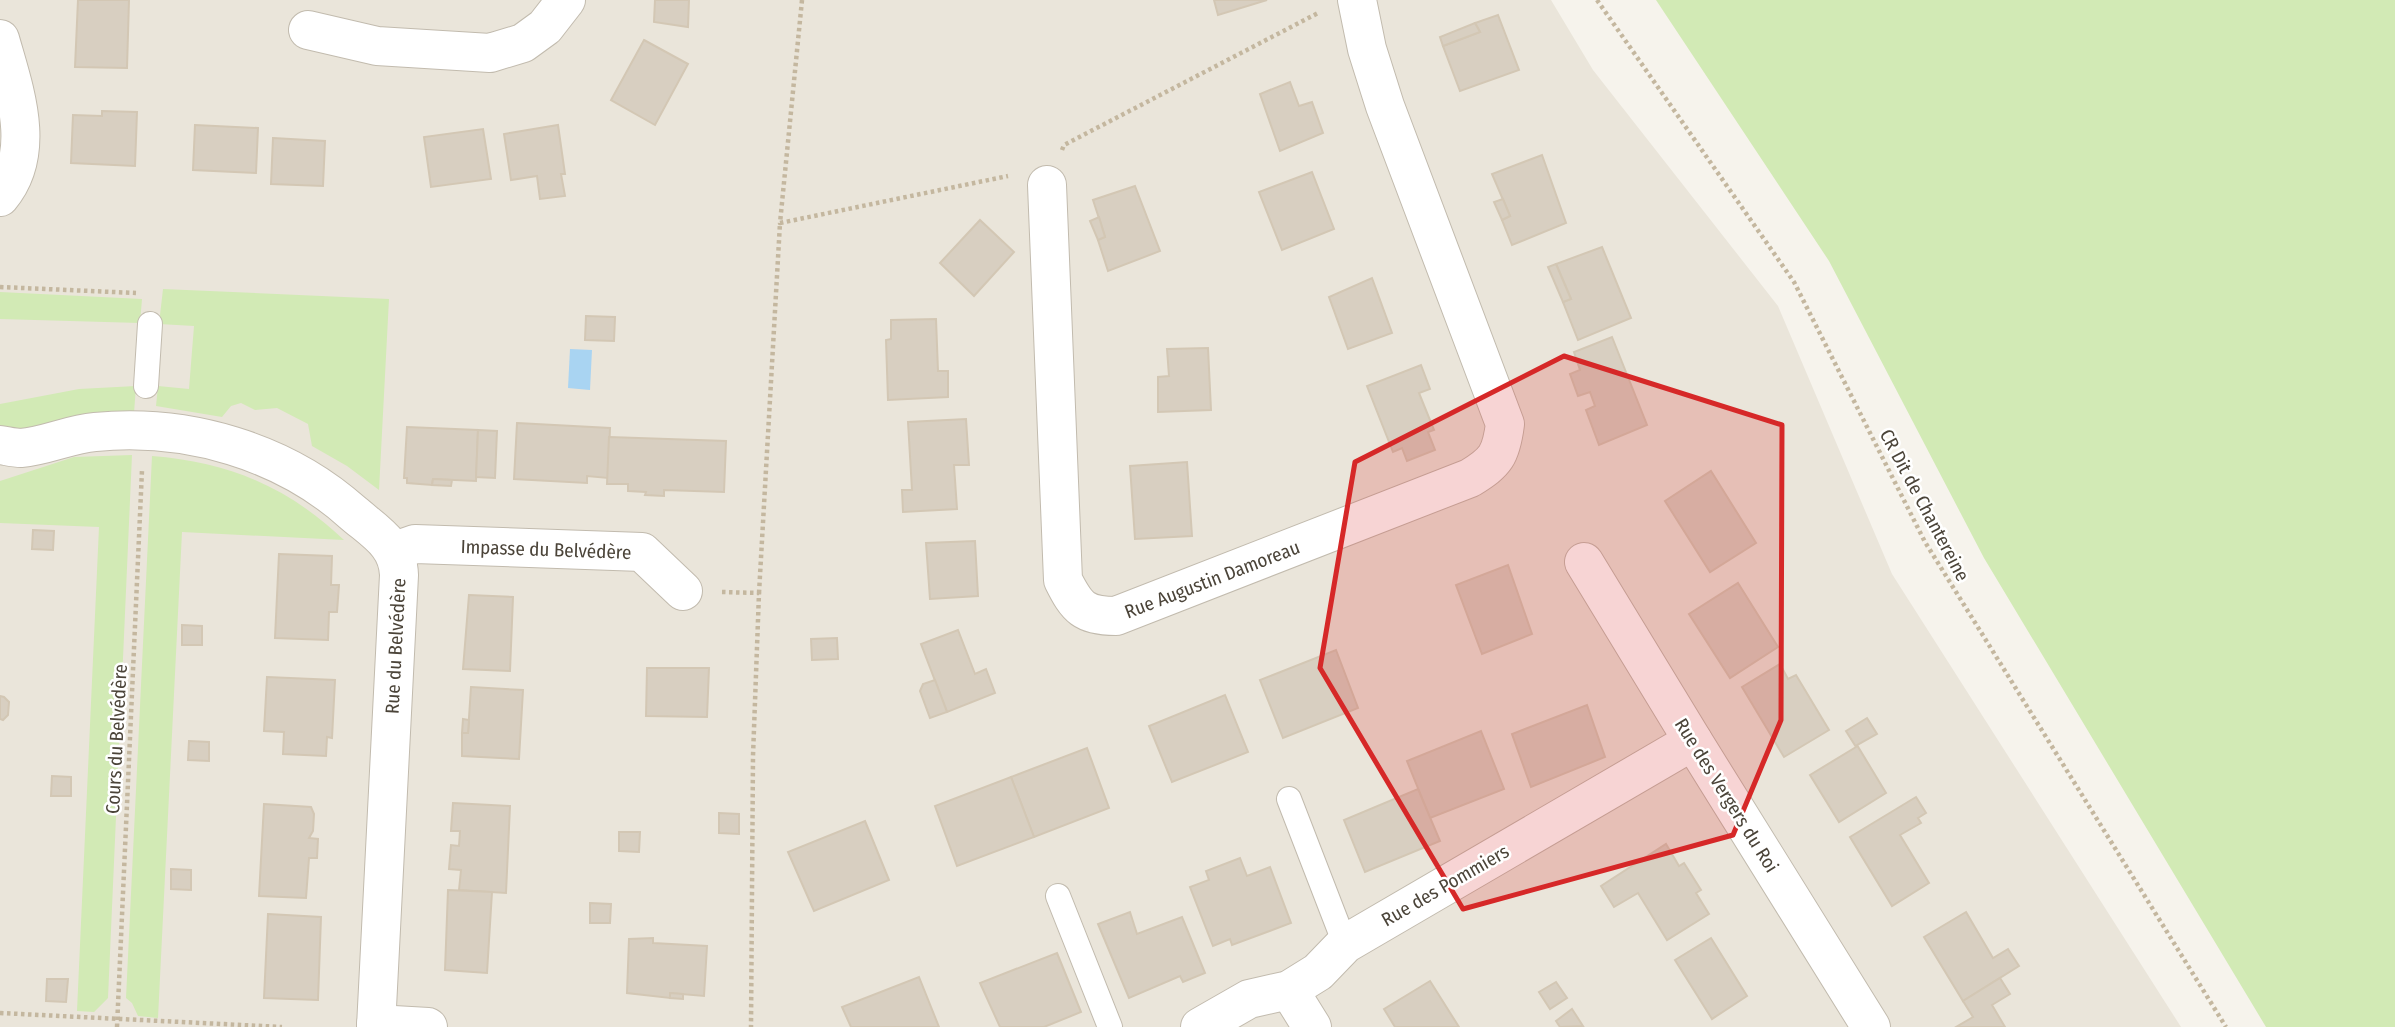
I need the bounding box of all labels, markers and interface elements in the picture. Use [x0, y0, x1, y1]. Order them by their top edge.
street label: CR Dit de Chantereine [1875, 425, 1974, 585]
street label: Impasse du Belvédère [460, 535, 632, 564]
street label: Rue Augustin Damoreau [1121, 535, 1303, 623]
street label: Rue du Belvédère [380, 577, 411, 715]
street label: Cours du Belvédère [101, 663, 132, 815]
street label: Rue des Vergers du Roi [1670, 714, 1783, 877]
street label: Rue des Pommiers [1377, 840, 1513, 931]

